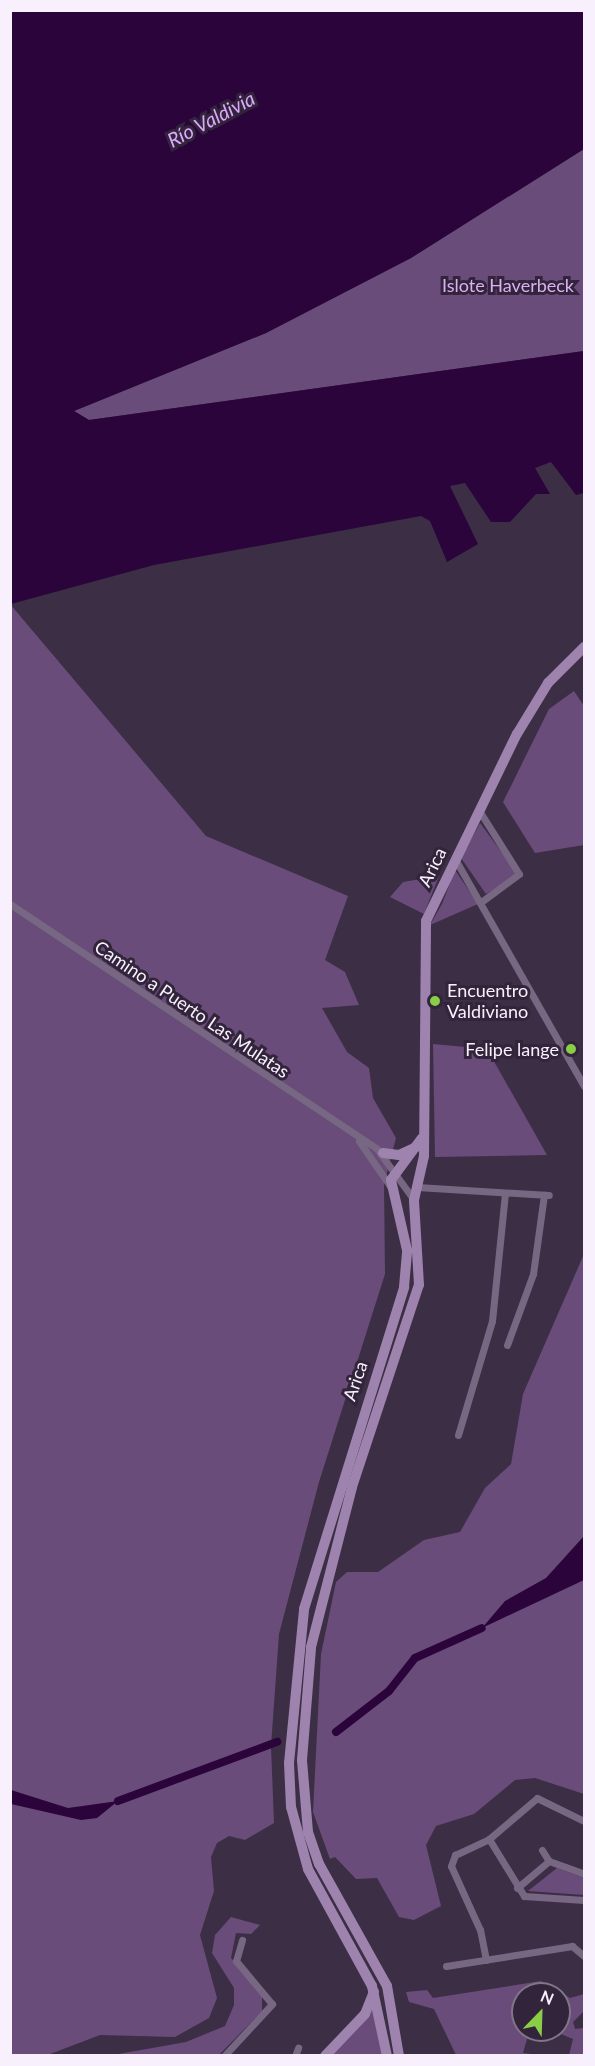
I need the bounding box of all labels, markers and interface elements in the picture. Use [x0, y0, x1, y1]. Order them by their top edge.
water label: Río Valdivia [163, 86, 259, 152]
park label: Islote Haverbeck [442, 274, 574, 296]
street label: Arica [413, 844, 451, 890]
street label: Camino a Puerto Las Mulatas [91, 936, 293, 1082]
place label: Encuentro Valdiviano [447, 980, 528, 1022]
marker: Encuentro Valdiviano [428, 994, 442, 1008]
place label: Felipe lange [465, 1038, 559, 1060]
marker: Felipe lange [564, 1042, 578, 1056]
street label: Arica [338, 1358, 372, 1404]
north arrow [511, 1982, 571, 2042]
text: N [538, 1986, 557, 2008]

